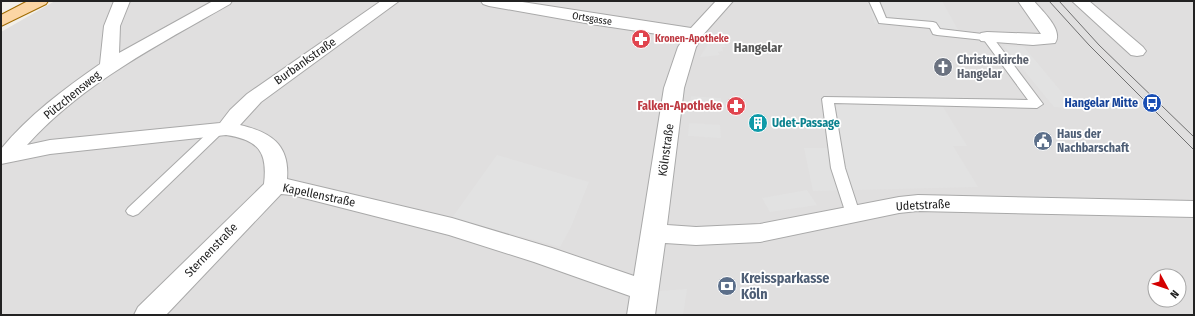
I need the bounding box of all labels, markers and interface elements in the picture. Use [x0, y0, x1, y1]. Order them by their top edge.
street label: Ortsgasse [571, 10, 613, 28]
pharmacy icon: Kronen-Apotheke [630, 28, 652, 50]
place label: Kronen-Apotheke [655, 33, 729, 45]
street label: Burbankstraße [271, 35, 339, 87]
district label: Hangelar [734, 40, 783, 55]
place label: Christuskirche Hangelar [957, 53, 1029, 81]
church icon: Christuskirche Hangelar [932, 56, 954, 78]
street label: Pützchensweg [41, 68, 104, 122]
bus stop icon: Hangelar Mitte [1141, 92, 1163, 114]
pharmacy icon: Falken-Apotheke [725, 95, 747, 117]
place label: Hangelar Mitte [1065, 96, 1138, 110]
place label: Falken-Apotheke [638, 99, 722, 113]
building icon: Udet-Passage [747, 112, 769, 134]
place label: Udet-Passage [772, 116, 840, 130]
street label: Kölnstraße [655, 123, 677, 177]
place label: Haus der Nachbarschaft [1057, 127, 1130, 155]
public building icon: Haus der Nachbarschaft [1032, 130, 1054, 152]
street label: Kapellenstraße [281, 180, 357, 210]
street label: Udetstraße [895, 197, 951, 213]
street label: Sternenstraße [182, 220, 240, 280]
north arrow [1147, 268, 1187, 308]
place label: Kreissparkasse Köln [741, 270, 829, 303]
bank icon: Kreissparkasse Köln [716, 275, 738, 297]
text: N [1167, 287, 1181, 301]

